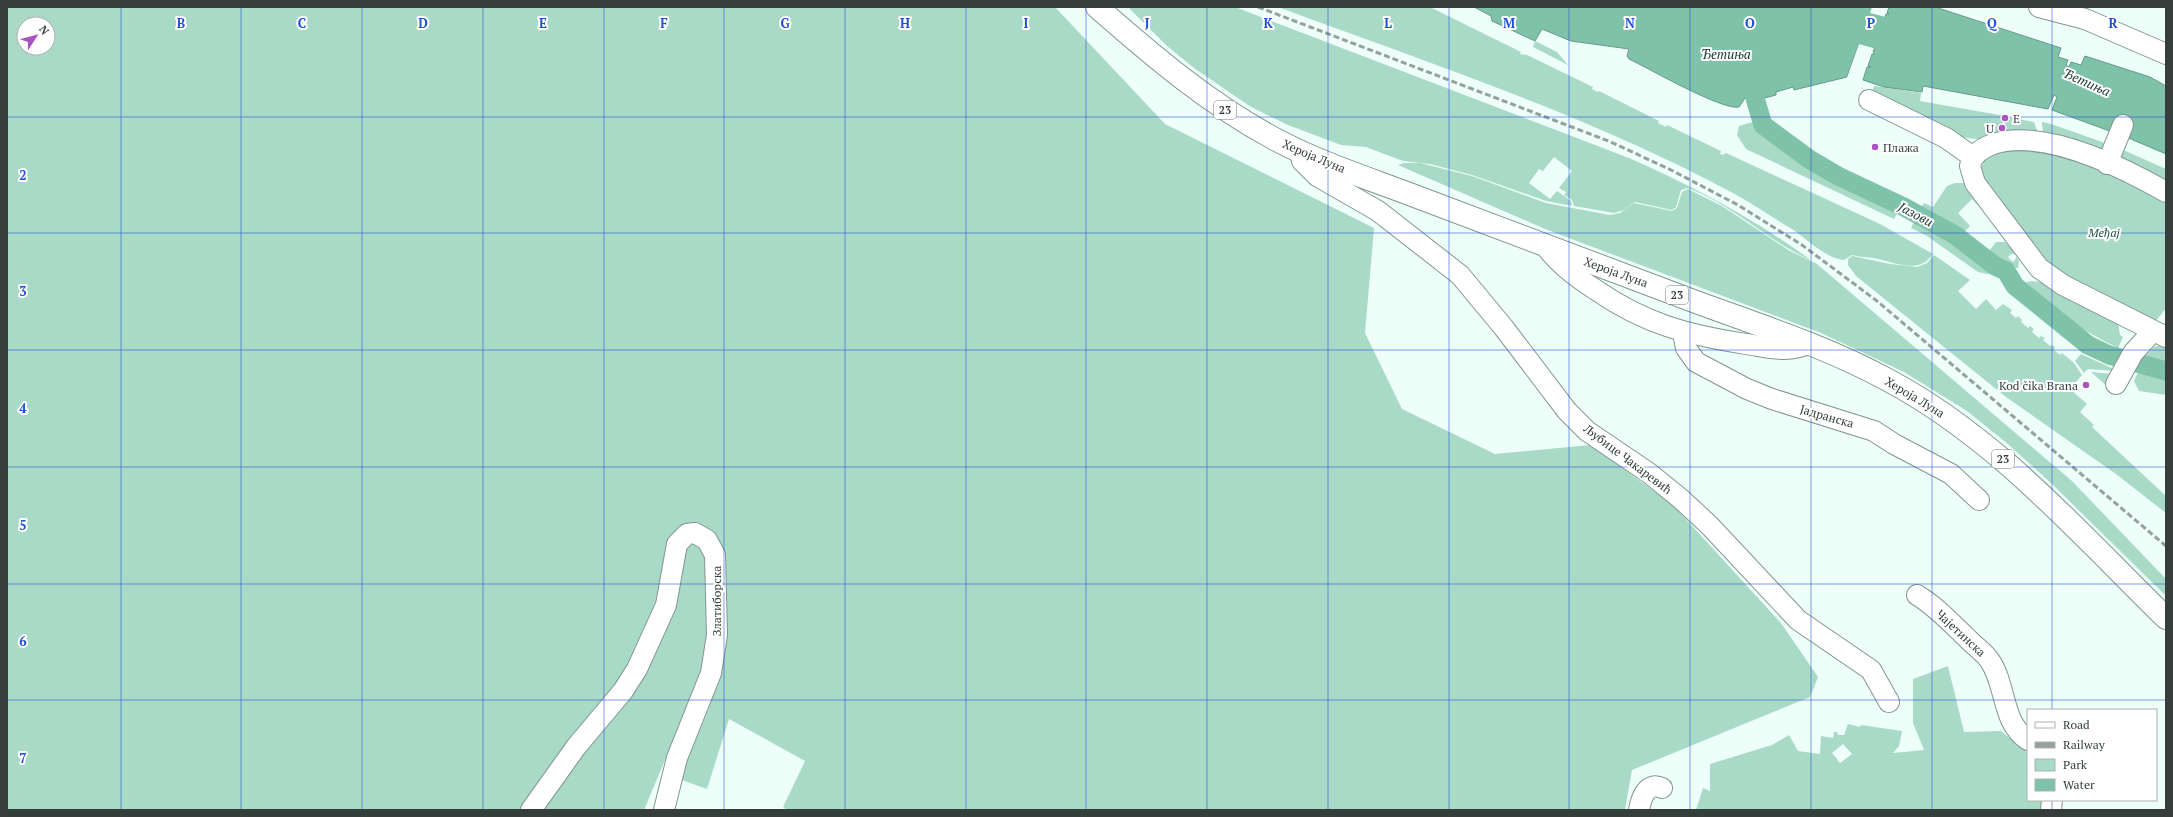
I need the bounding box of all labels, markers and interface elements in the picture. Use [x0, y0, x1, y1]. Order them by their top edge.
text: B [177, 14, 185, 32]
text: C [298, 14, 306, 32]
text: D [418, 14, 428, 32]
text: E [539, 14, 547, 32]
text: F [660, 14, 668, 32]
text: G [780, 14, 790, 32]
text: H [900, 14, 910, 32]
text: I [1024, 14, 1029, 32]
text: J [1145, 14, 1150, 32]
text: K [1263, 14, 1273, 32]
text: L [1384, 14, 1392, 32]
text: M [1503, 14, 1515, 32]
text: N [1625, 14, 1635, 32]
text: O [1745, 14, 1755, 32]
text: P [1867, 14, 1875, 32]
text: Q [1987, 14, 1998, 32]
text: R [2108, 14, 2118, 32]
north arrow [16, 16, 56, 56]
text: N [36, 23, 53, 38]
water label: Ђетиња [1701, 45, 1751, 63]
water label: Ђетиња [2061, 64, 2113, 100]
road number: 23 [1214, 101, 1236, 119]
place label: E [2013, 111, 2020, 126]
marker: E [2000, 113, 2010, 123]
place label: U [1986, 121, 1994, 136]
marker: U [1997, 123, 2007, 133]
street label: Хероја Луна [1280, 136, 1348, 176]
place label: Плажа [1883, 140, 1919, 155]
marker: Плажа [1870, 142, 1880, 152]
text: 2 [19, 166, 27, 184]
water label: Јазови [1895, 197, 1937, 231]
park label: Међај [2087, 225, 2121, 240]
street label: Хероја Луна [1582, 254, 1650, 290]
text: 3 [19, 282, 27, 300]
road number: 23 [1666, 286, 1688, 304]
street label: Хероја Луна [1883, 373, 1947, 421]
place label: Kod čika Brana [1999, 378, 2078, 393]
marker: Kod čika Brana [2081, 380, 2091, 390]
text: 4 [19, 399, 27, 417]
street label: Јадранска [1798, 401, 1856, 431]
street label: Љубице Чакаревић [1580, 420, 1675, 497]
road number: 23 [1992, 450, 2014, 468]
text: 5 [19, 516, 27, 534]
street label: Златиборска [709, 566, 724, 636]
street label: Чајетинска [1933, 606, 1989, 660]
text: 6 [19, 632, 27, 650]
legend [2027, 709, 2157, 801]
text: Road [2063, 717, 2090, 732]
text: Railway [2063, 737, 2106, 752]
text: 7 [19, 749, 27, 767]
text: Park [2063, 757, 2088, 772]
text: Water [2063, 777, 2095, 792]

